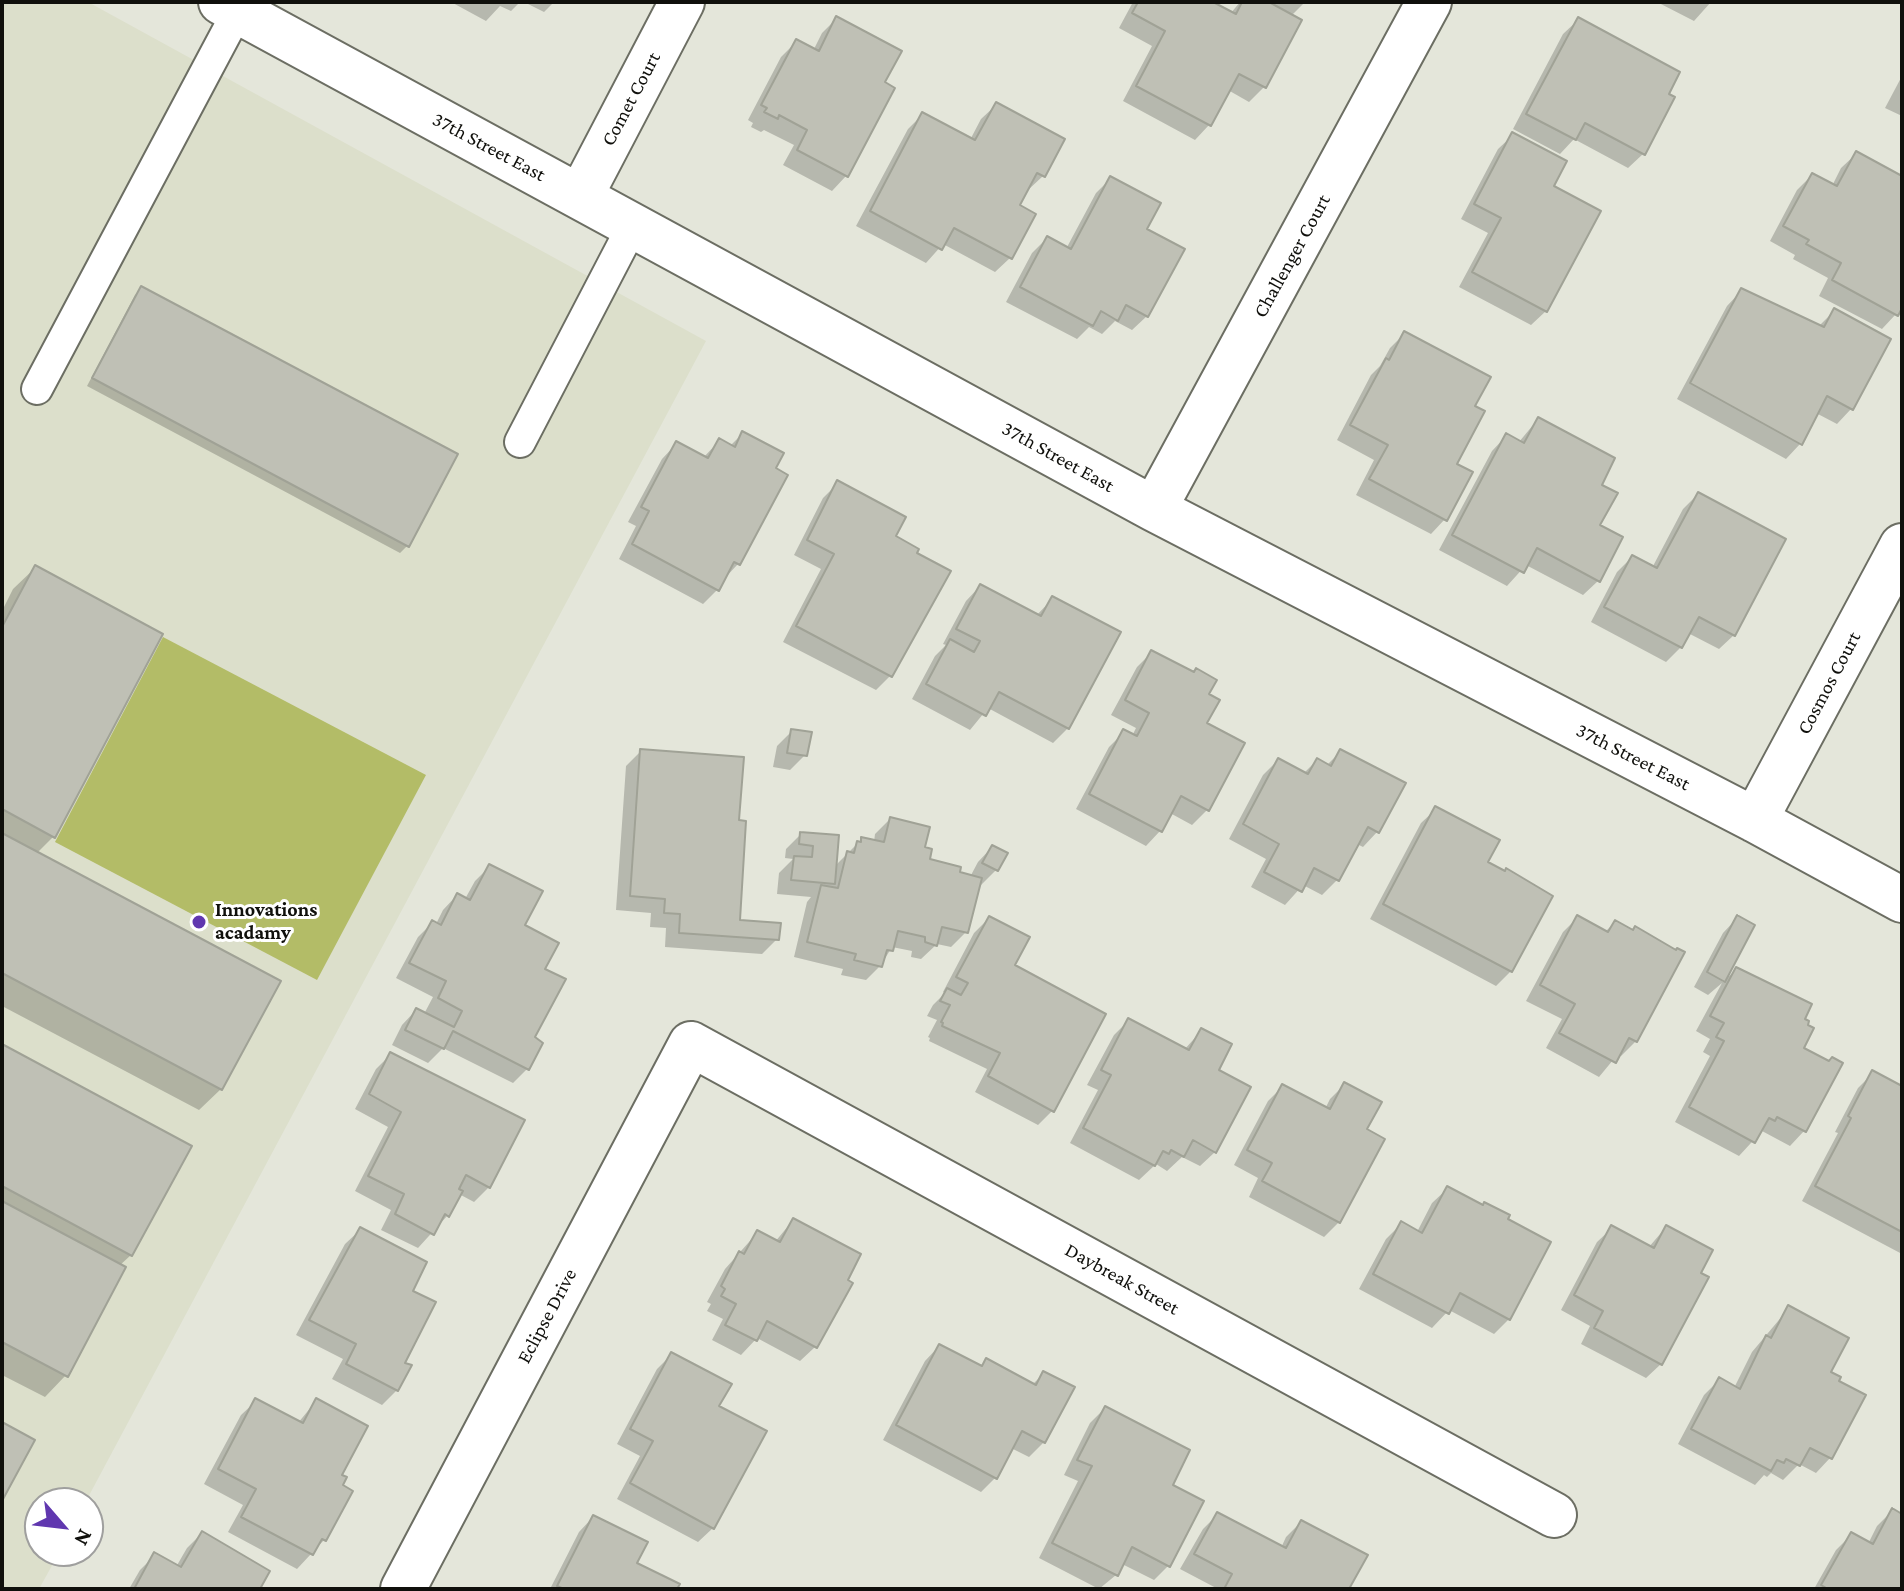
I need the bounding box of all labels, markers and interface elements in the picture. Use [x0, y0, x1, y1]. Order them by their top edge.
street label: Comet Court [596, 48, 666, 150]
street label: 37th Street East [428, 107, 550, 187]
street label: Challenger Court [1248, 190, 1336, 322]
street label: 37th Street East [998, 416, 1118, 498]
street label: Cosmos Court [1792, 627, 1866, 739]
street label: 37th Street East [1572, 718, 1694, 796]
place label: Innovations acadamy [215, 898, 317, 945]
marker: Innovations acadamy [190, 913, 208, 931]
street label: Daybreak Street [1061, 1238, 1183, 1320]
street label: Eclipse Drive [512, 1264, 582, 1368]
north arrow [24, 1487, 104, 1567]
text: N [69, 1525, 98, 1550]

